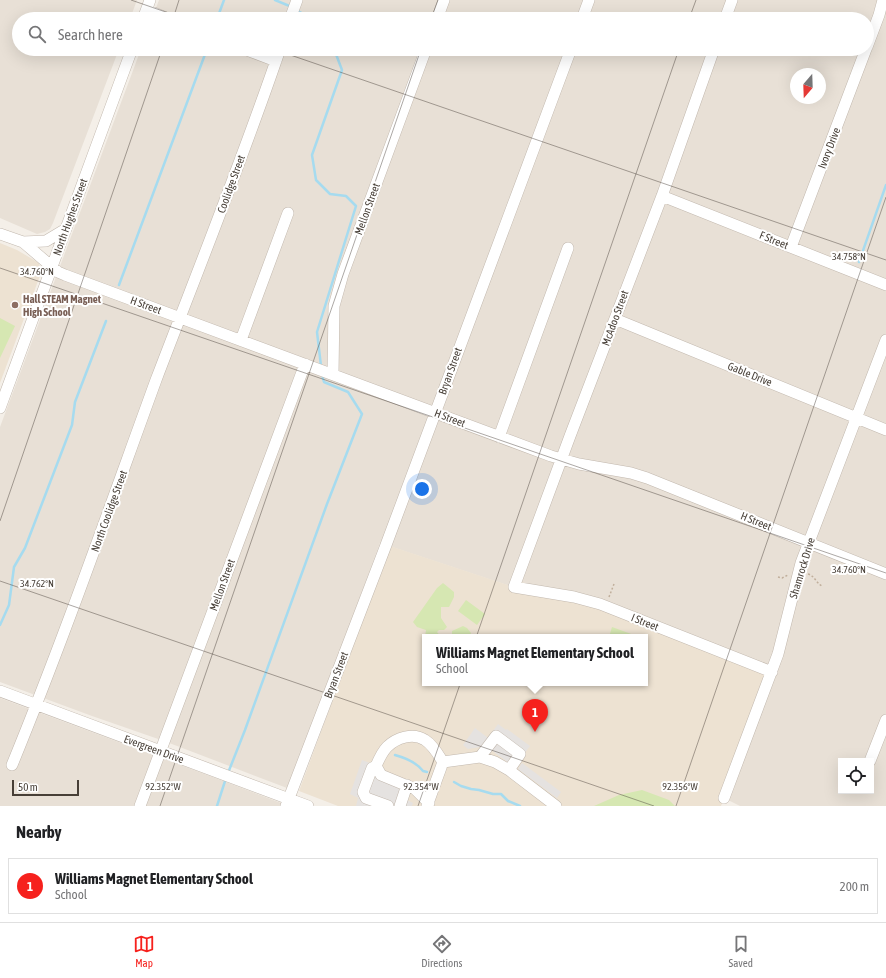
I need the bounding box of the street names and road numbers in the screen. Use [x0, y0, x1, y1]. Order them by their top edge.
street label: Ivory Drive [816, 126, 842, 170]
street label: Coolidge Street [215, 153, 247, 215]
street label: North Hughes Street [50, 177, 90, 257]
street label: Mellon Street [352, 181, 382, 237]
street label: F Street [758, 229, 790, 251]
street label: McAdoo Street [599, 289, 631, 347]
street label: H Street [129, 294, 163, 316]
street label: Bryan Street [436, 346, 464, 396]
street label: Gable Drive [726, 360, 774, 388]
street label: H Street [433, 407, 467, 429]
street label: North Coolidge Street [89, 469, 129, 553]
street label: H Street [739, 509, 773, 533]
street label: Shamrock Drive [787, 536, 817, 600]
street label: Mellon Street [207, 557, 237, 613]
street label: I Street [630, 611, 660, 633]
street label: Bryan Street [322, 650, 350, 700]
street label: Evergreen Drive [122, 733, 186, 765]

